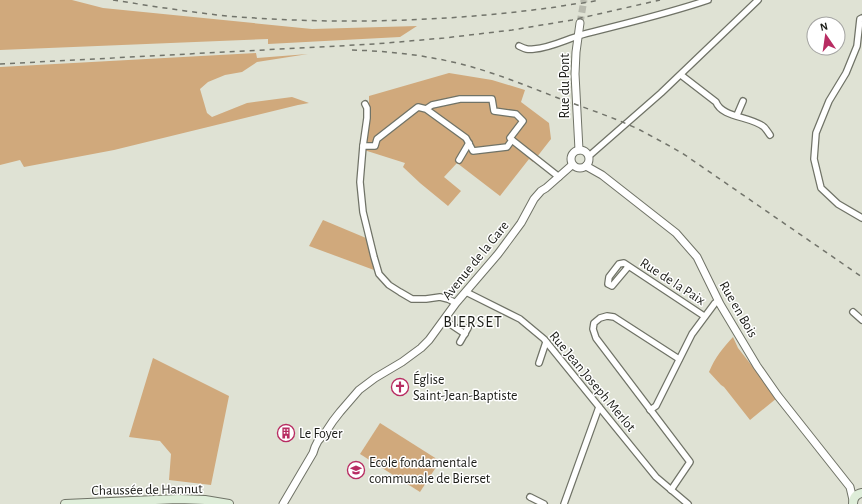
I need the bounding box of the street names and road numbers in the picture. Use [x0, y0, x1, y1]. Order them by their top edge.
street label: Rue du Pont [558, 53, 572, 119]
street label: Avenue de la Gare [440, 219, 512, 303]
street label: Rue de la Paix [637, 256, 708, 308]
street label: Rue en Bois [717, 279, 760, 340]
street label: Rue Jean Joseph Merlot [547, 329, 638, 435]
street label: Chaussée de Hannut [91, 482, 203, 498]

